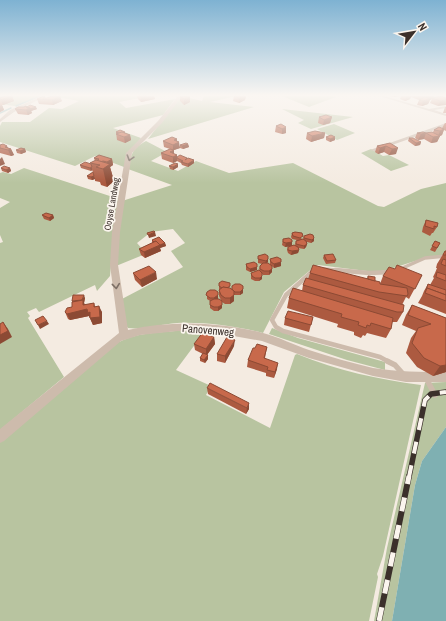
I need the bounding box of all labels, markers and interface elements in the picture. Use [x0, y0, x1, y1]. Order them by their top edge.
north arrow [394, 12, 434, 52]
text: N [415, 20, 430, 33]
one-way arrow [126, 154, 135, 161]
street label: Ooyse Landweg [101, 176, 123, 231]
one-way arrow [112, 283, 121, 289]
street label: Panovenweg [181, 321, 235, 339]

